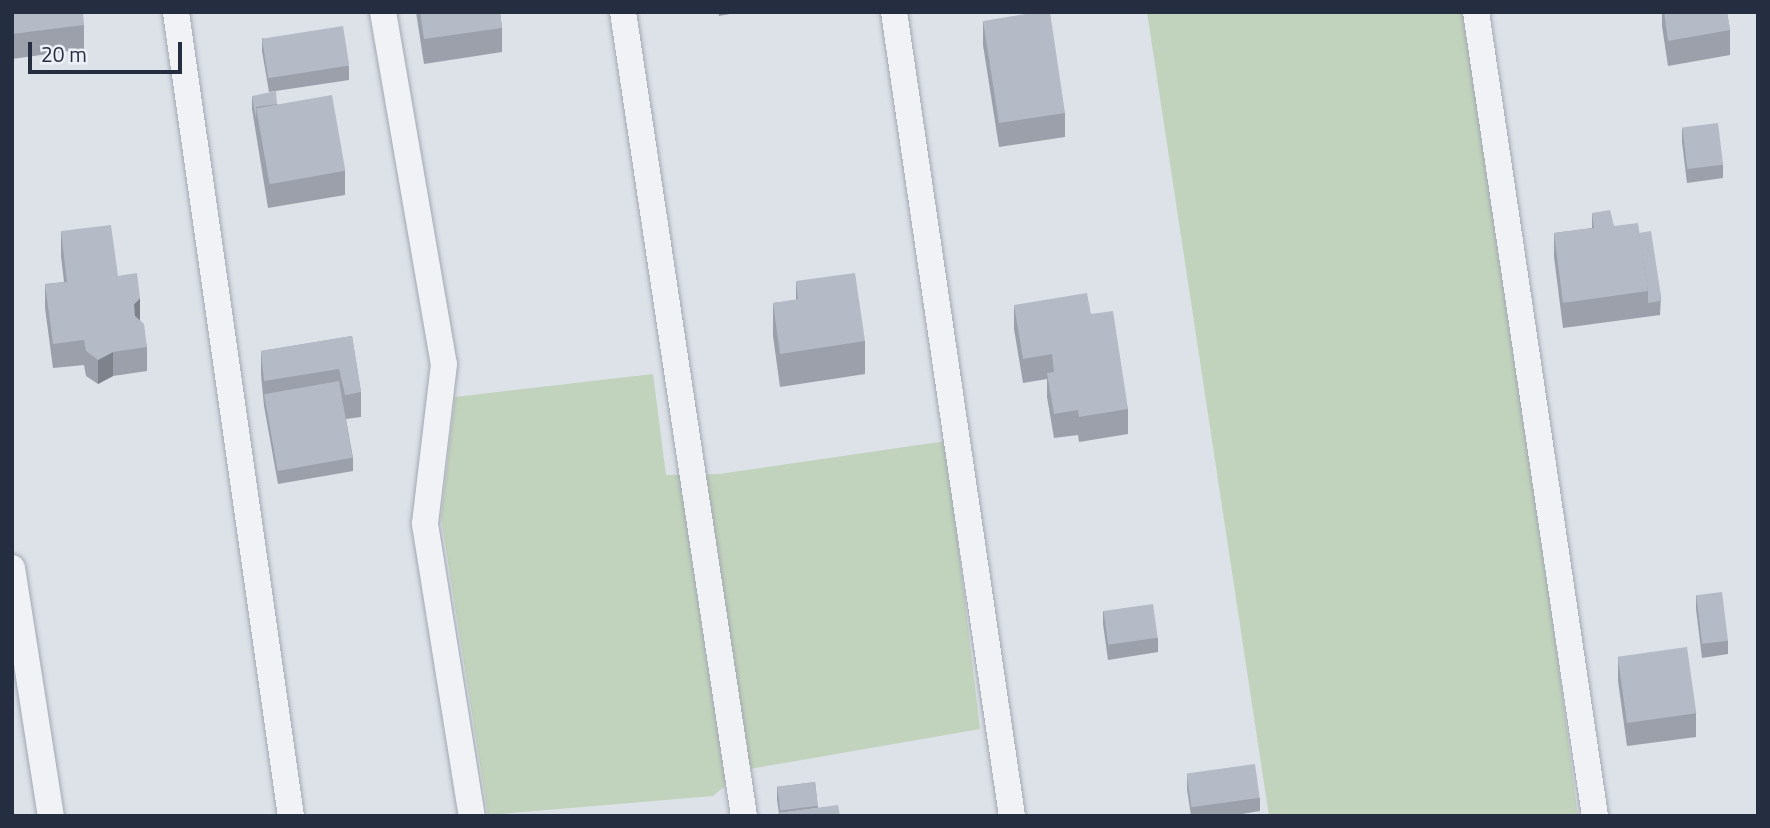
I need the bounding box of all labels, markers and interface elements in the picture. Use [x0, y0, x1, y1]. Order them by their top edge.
scale bar [32, 28, 186, 72]
text: 20 m [41, 38, 87, 70]

